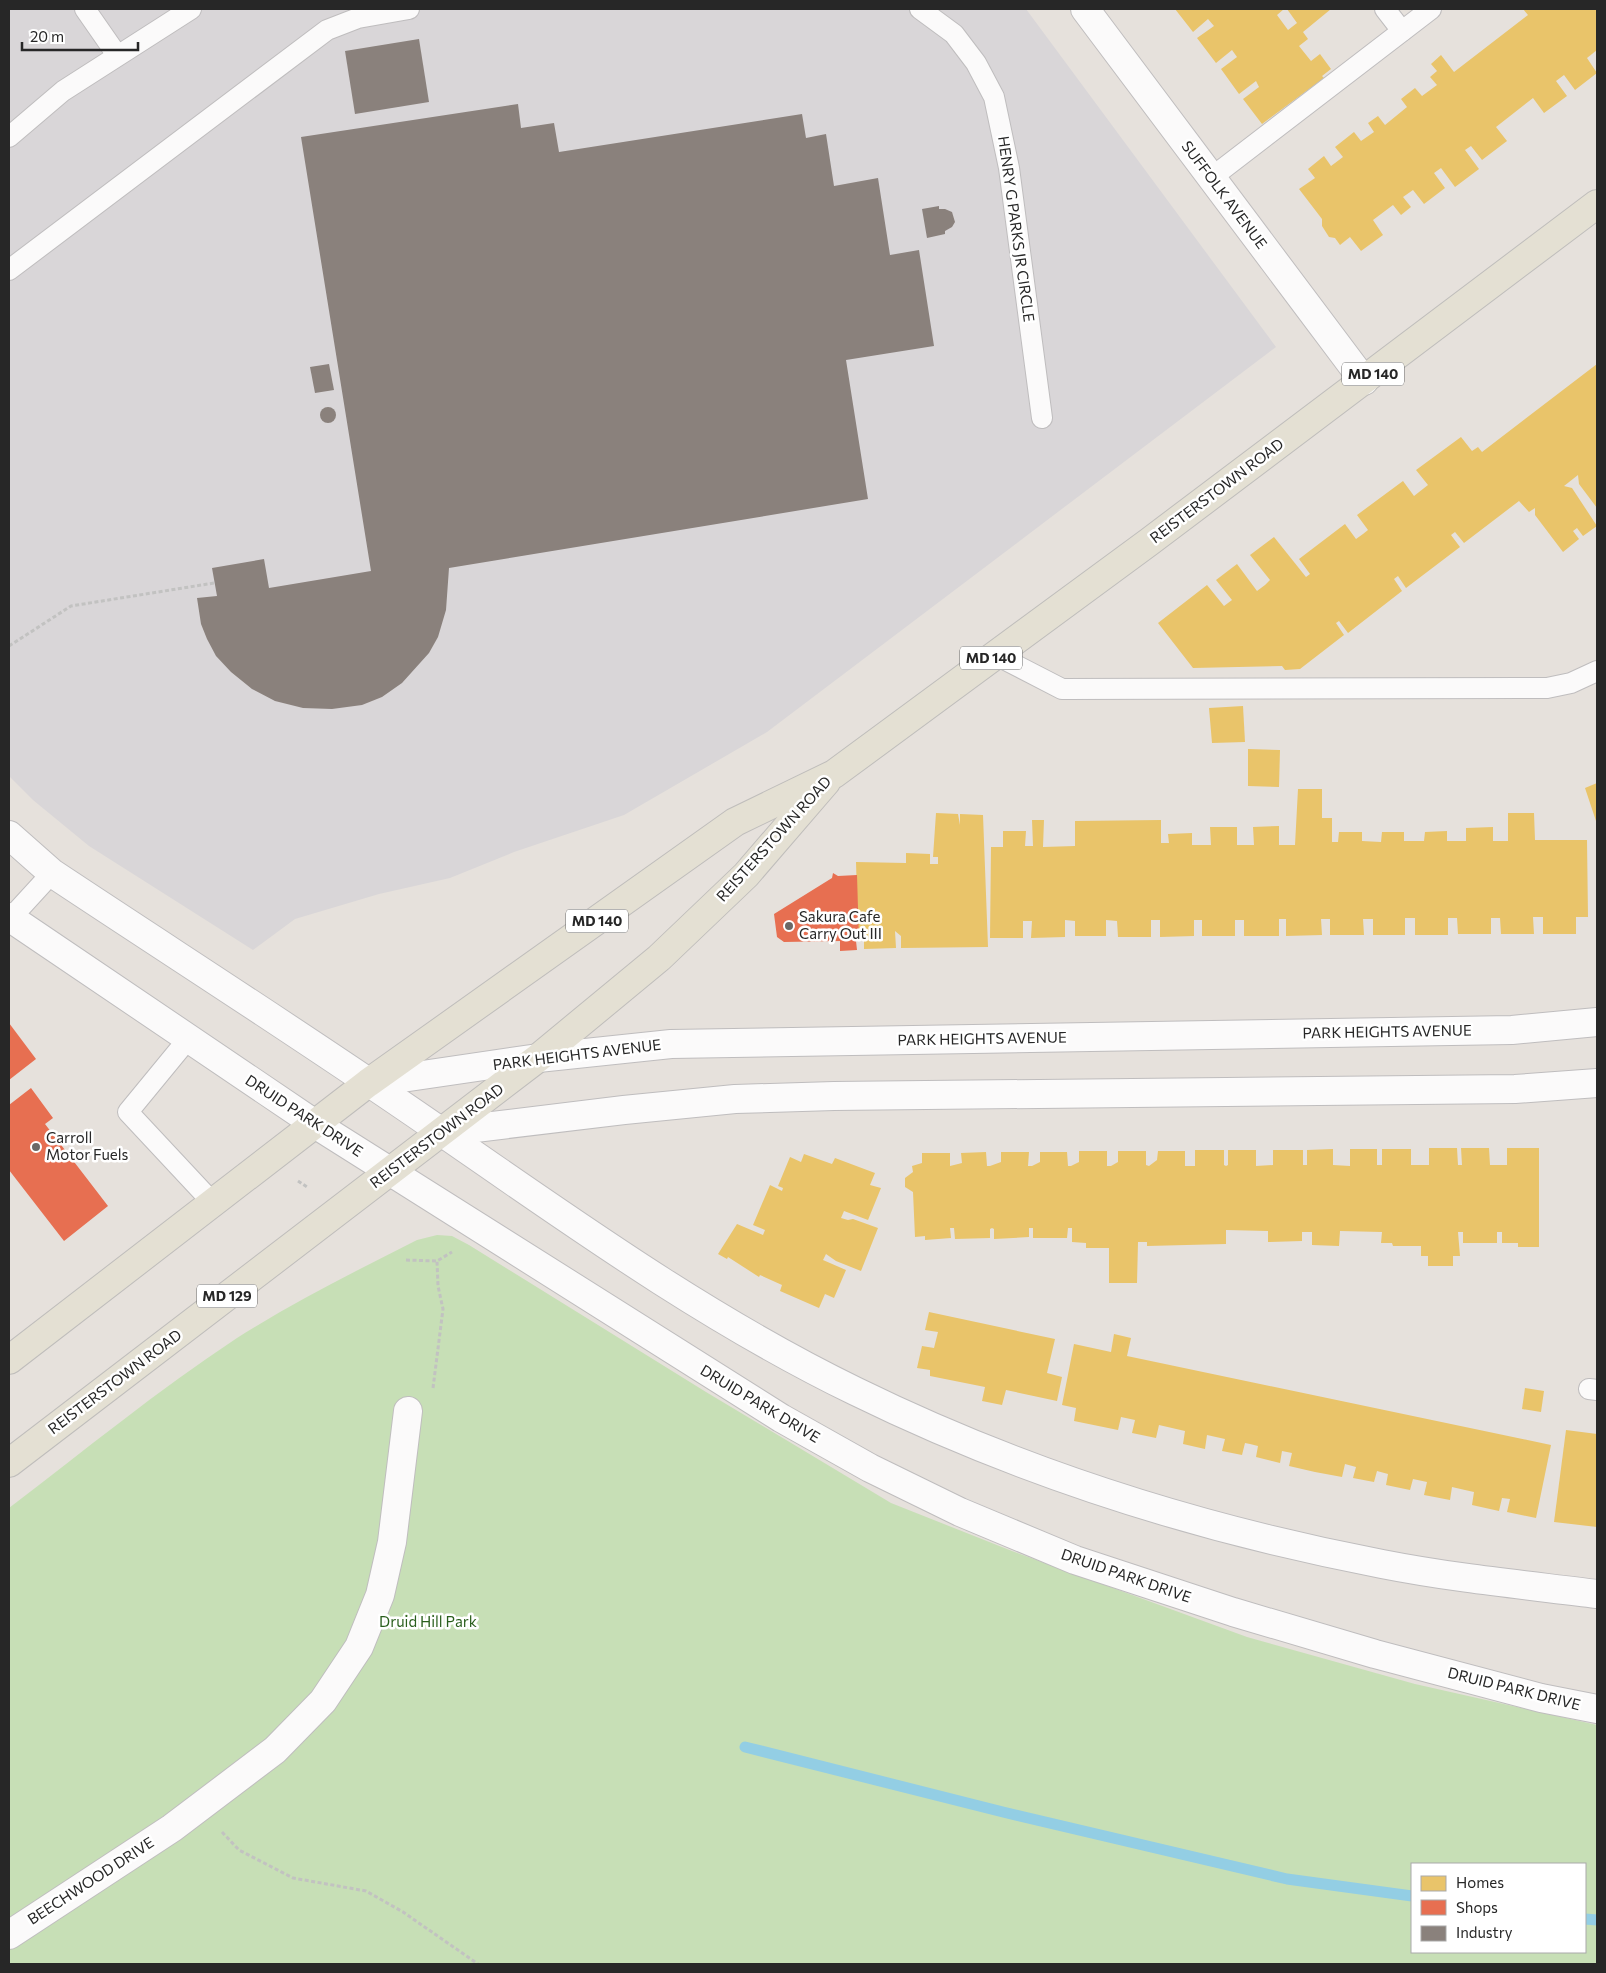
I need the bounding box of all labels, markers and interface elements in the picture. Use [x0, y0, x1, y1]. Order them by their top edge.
scale bar [22, 20, 139, 52]
text: 20 m [30, 27, 64, 45]
street label: HENRY G PARKS JR CIRCLE [995, 135, 1039, 323]
street label: SUFFOLK AVENUE [1178, 137, 1271, 252]
road number: MD 140 [1342, 362, 1404, 386]
street label: REISTERSTOWN ROAD [1146, 434, 1287, 546]
road number: MD 140 [960, 646, 1022, 670]
street label: REISTERSTOWN ROAD [712, 772, 834, 905]
place label: Sakura Cafe Carry Out III [799, 907, 882, 942]
road number: MD 140 [566, 909, 628, 932]
marker: Sakura Cafe Carry Out III [783, 920, 795, 932]
street label: PARK HEIGHTS AVENUE [1302, 1021, 1472, 1041]
street label: PARK HEIGHTS AVENUE [897, 1028, 1067, 1048]
street label: PARK HEIGHTS AVENUE [492, 1035, 662, 1073]
street label: DRUID PARK DRIVE [242, 1070, 367, 1160]
street label: REISTERSTOWN ROAD [366, 1079, 507, 1191]
place label: Carroll Motor Fuels [46, 1128, 129, 1163]
marker: Carroll Motor Fuels [30, 1141, 42, 1153]
road number: MD 129 [197, 1284, 257, 1308]
street label: REISTERSTOWN ROAD [44, 1325, 185, 1437]
street label: DRUID PARK DRIVE [697, 1360, 824, 1446]
street label: DRUID PARK DRIVE [1059, 1544, 1194, 1606]
park label: Druid Hill Park [379, 1612, 477, 1630]
street label: DRUID PARK DRIVE [1446, 1663, 1583, 1713]
street label: BEECHWOOD DRIVE [24, 1833, 157, 1928]
legend [1411, 1863, 1586, 1953]
text: Homes [1456, 1873, 1504, 1891]
text: Shops [1456, 1898, 1498, 1916]
text: Industry [1456, 1923, 1513, 1941]

